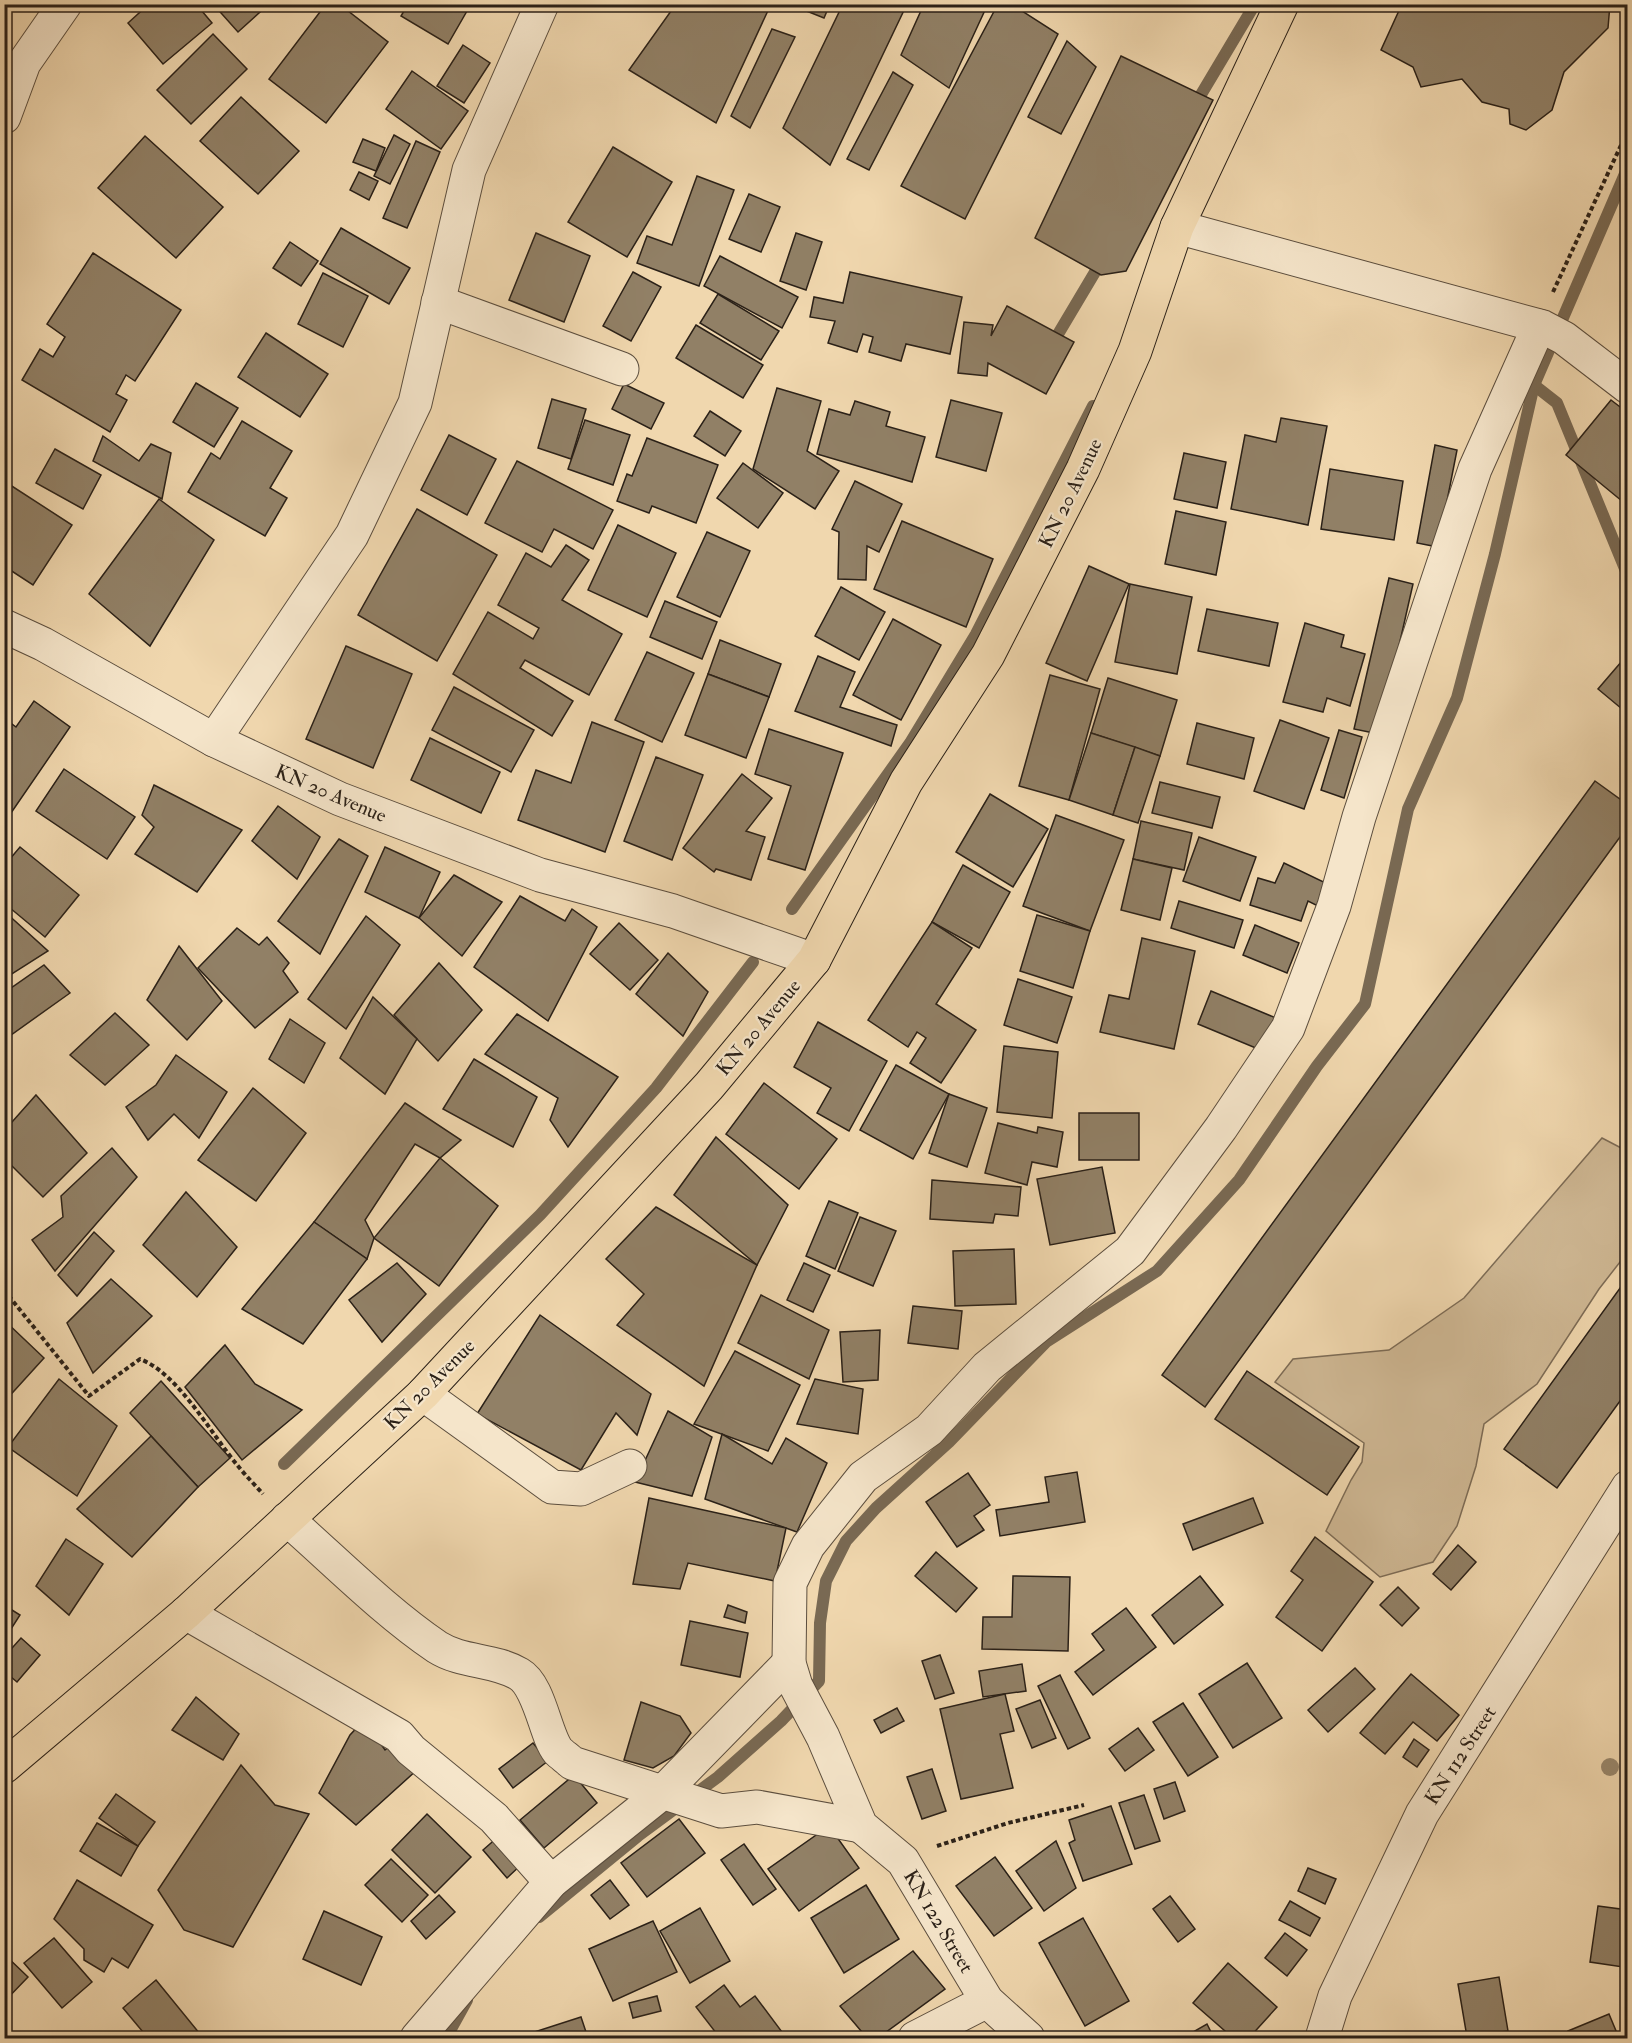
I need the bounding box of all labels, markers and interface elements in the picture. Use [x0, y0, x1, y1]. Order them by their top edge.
street label: KN 20 Avenue [1033, 434, 1108, 552]
street label: KN 20 Avenue [271, 759, 390, 828]
street label: KN 20 Avenue [711, 974, 806, 1081]
street label: KN 20 Avenue [379, 1334, 480, 1435]
street label: KN 112 Street [1419, 1701, 1502, 1809]
street label: KN 122 Street [898, 1865, 979, 1978]

